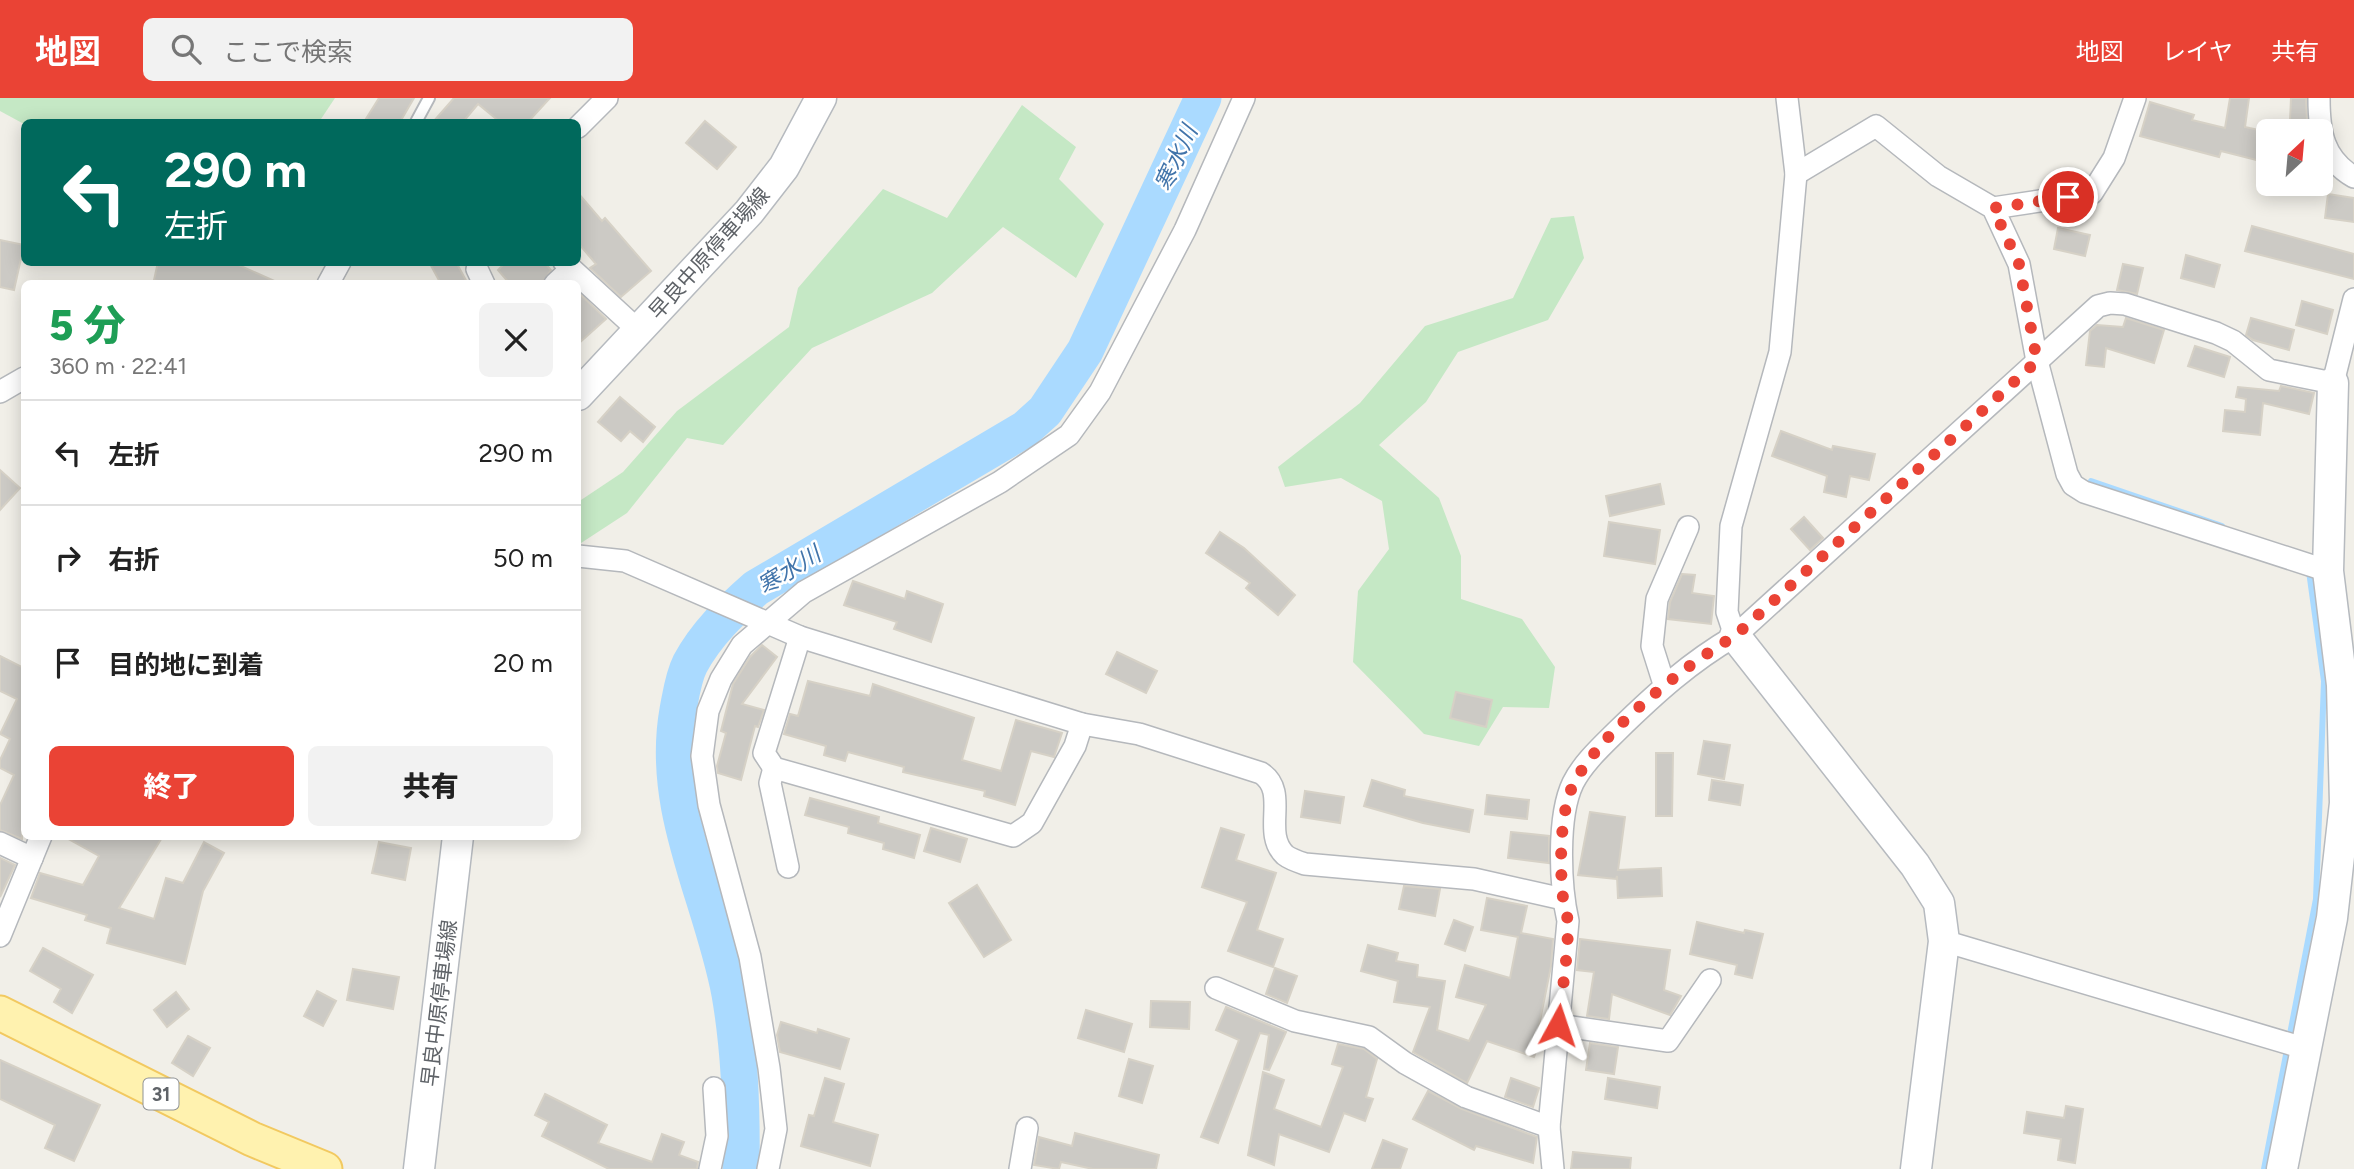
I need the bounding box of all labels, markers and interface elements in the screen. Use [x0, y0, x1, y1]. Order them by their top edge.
search box [143, 18, 633, 81]
icon: search [167, 30, 205, 68]
text: 地図 [35, 32, 101, 71]
text: ここで検索 [223, 36, 353, 68]
text: 地図 [2076, 37, 2124, 66]
text: レイヤ [2162, 37, 2233, 66]
text: 共有 [2271, 37, 2319, 66]
water label: 寒水川 [1149, 118, 1205, 195]
north arrow [2256, 119, 2333, 196]
map controls [2256, 119, 2333, 196]
text: 290 m [164, 140, 307, 199]
icon: left [49, 147, 140, 238]
pin [2038, 167, 2098, 227]
icon: arrive [2049, 178, 2087, 216]
street label: 早良中原停車場線 [644, 182, 774, 324]
text: 左折 [164, 207, 228, 245]
text: 5 分 [49, 300, 125, 351]
button: close [479, 303, 553, 377]
text: 360 m · 22:41 [49, 352, 187, 380]
icon: left [49, 434, 87, 472]
text: 290 m [479, 437, 553, 469]
text: 左折 [108, 439, 160, 471]
water label: 寒水川 [752, 538, 828, 600]
icon: right [49, 539, 87, 577]
text: 50 m [493, 542, 553, 574]
text: 右折 [108, 544, 160, 576]
icon: arrive [49, 644, 87, 682]
text: 20 m [493, 647, 553, 679]
text: 目的地に到着 [108, 649, 264, 681]
button: 終了 [49, 746, 294, 826]
button: 共有 [308, 746, 553, 826]
street label: 早良中原停車場線 [416, 918, 462, 1088]
position arrow [1521, 988, 1595, 1062]
road number: 31 [144, 1078, 178, 1110]

